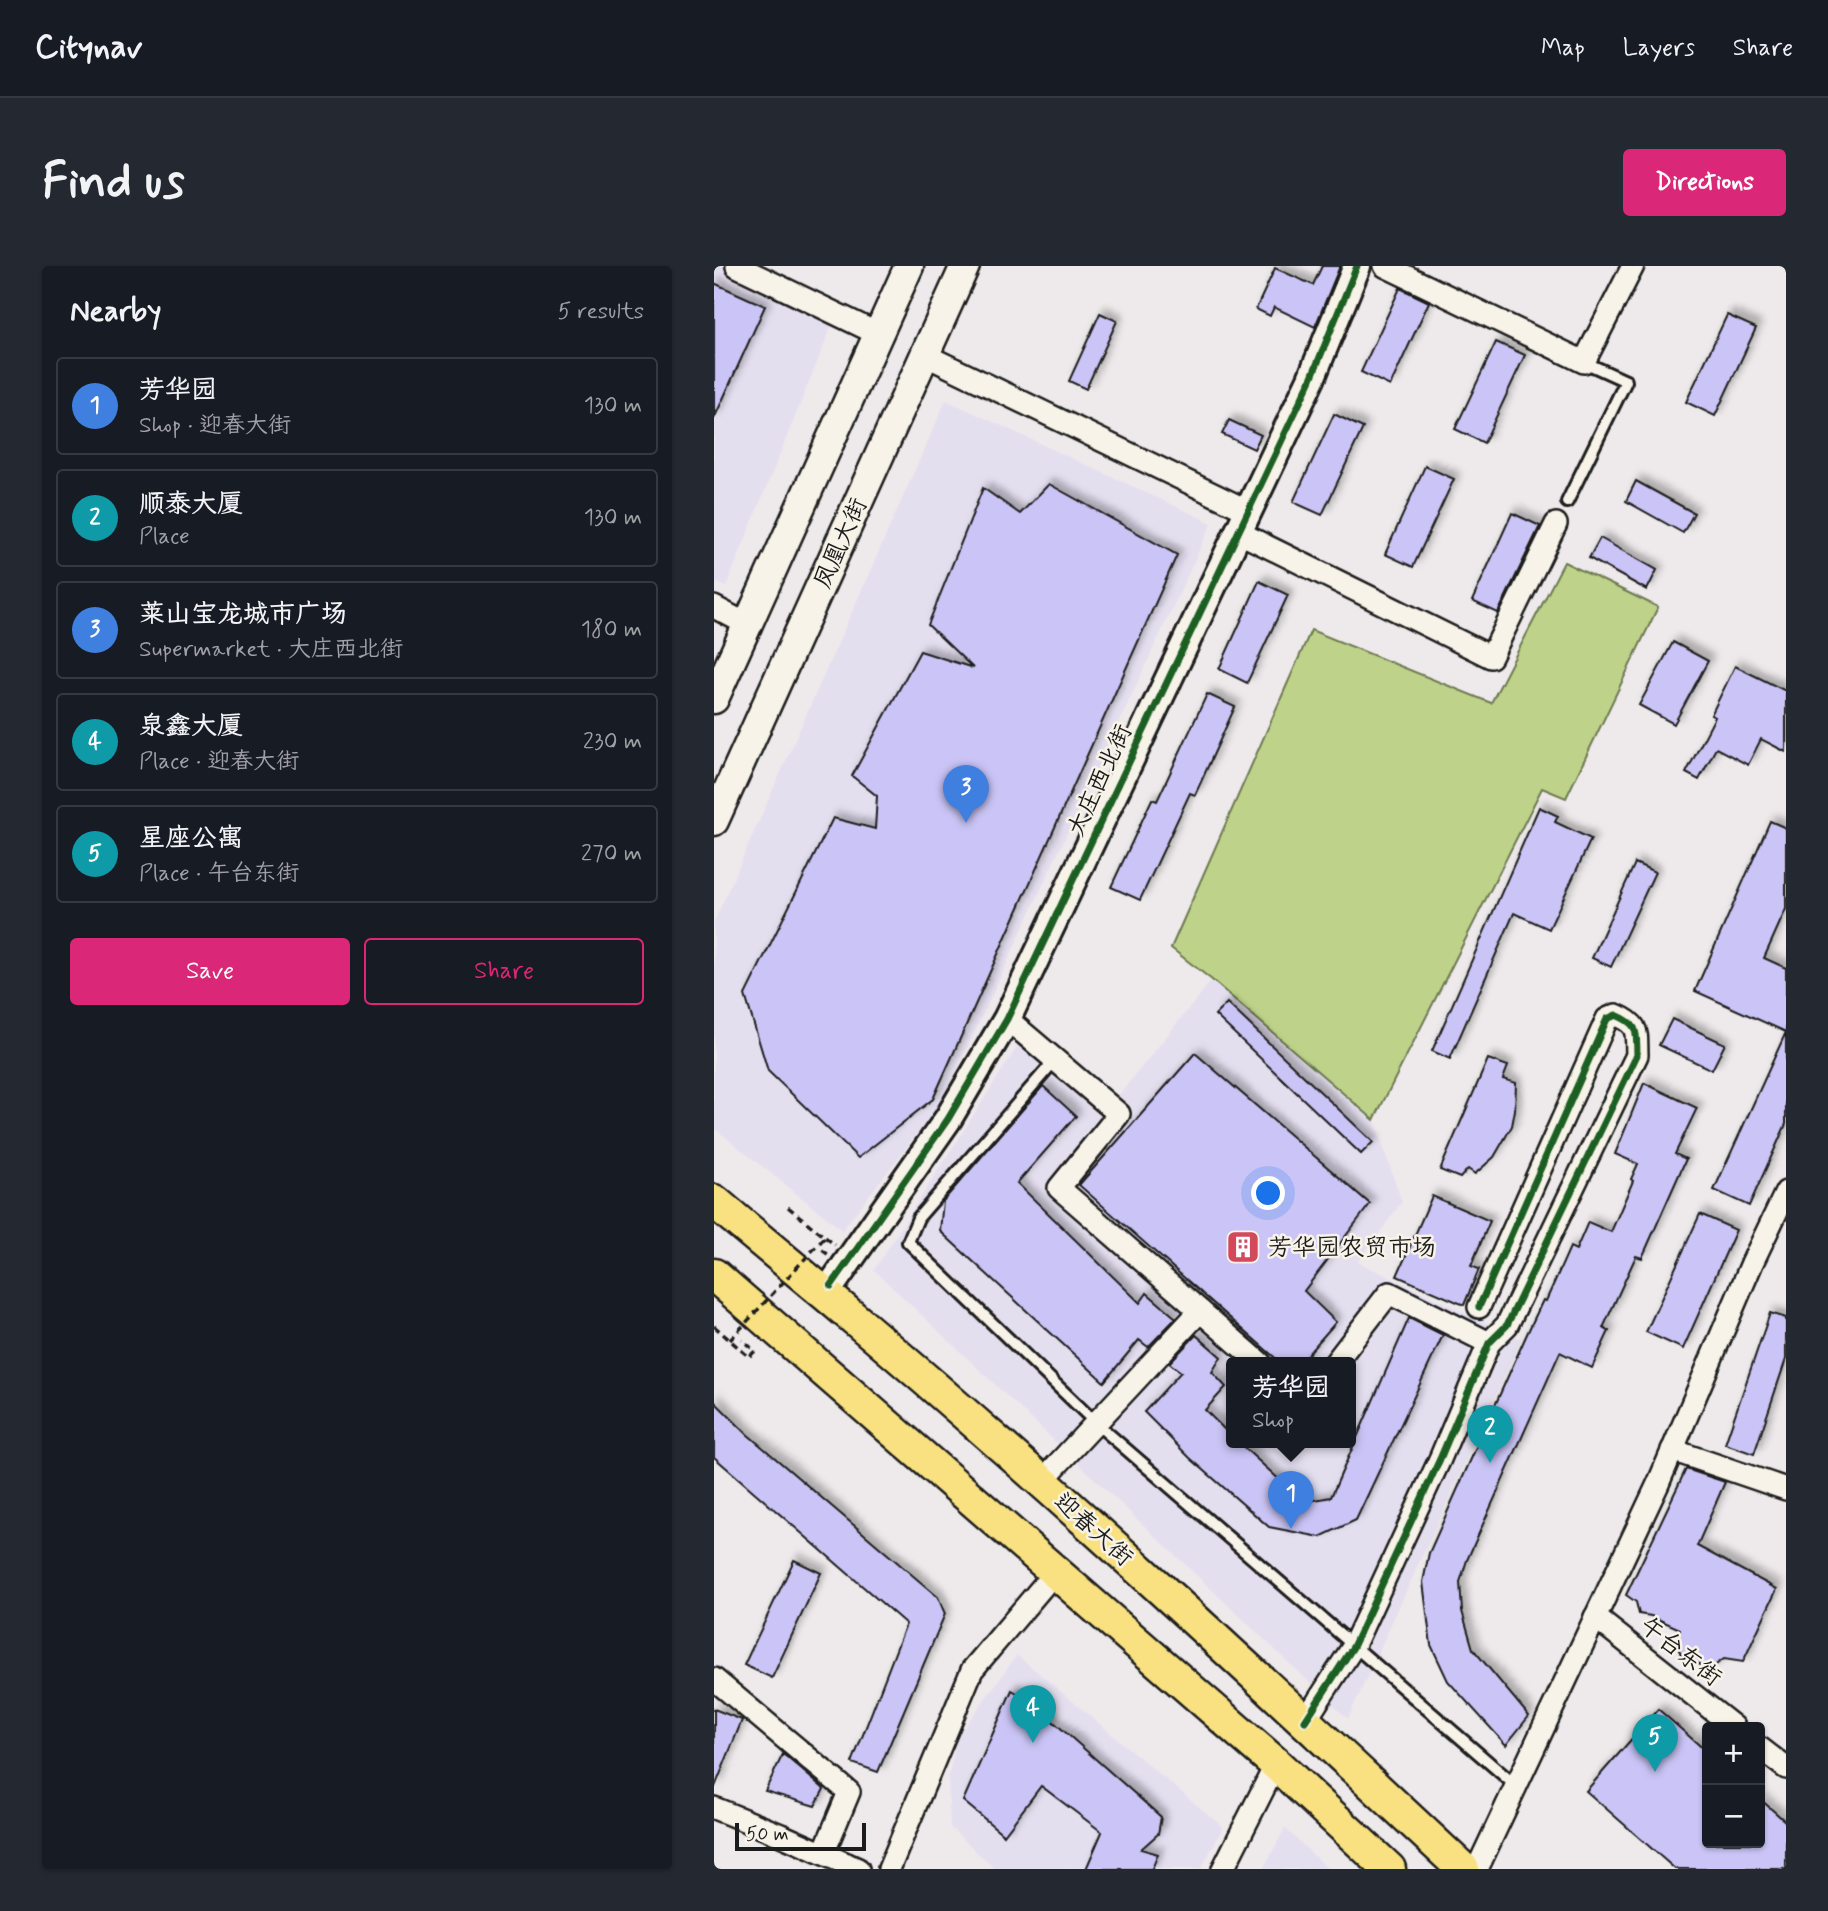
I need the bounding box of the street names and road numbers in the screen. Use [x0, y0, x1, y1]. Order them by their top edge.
street label: 凤凰大街 [808, 493, 875, 594]
street label: 大庄西北街 [1061, 720, 1140, 842]
street label: 迎春大街 [1047, 1486, 1139, 1574]
street label: 午台东街 [1633, 1610, 1727, 1694]

